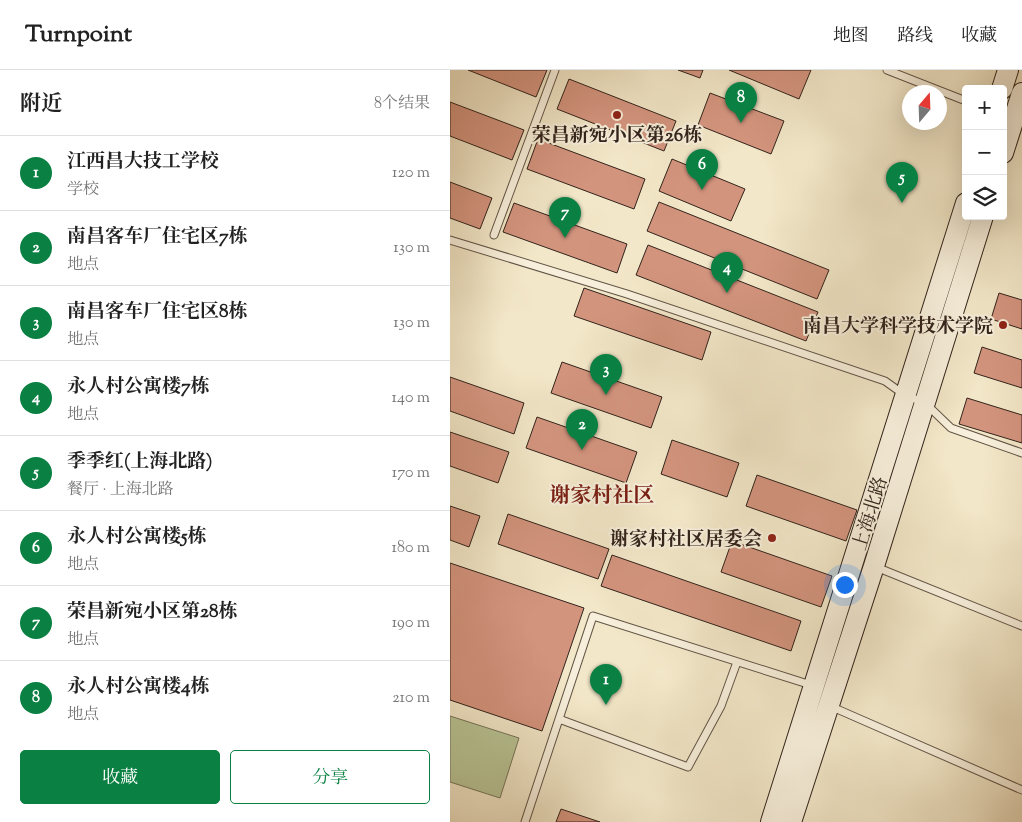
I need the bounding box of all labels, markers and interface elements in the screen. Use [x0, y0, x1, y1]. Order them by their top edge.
text: Turnpoint [25, 18, 132, 52]
text: 地图 [833, 24, 869, 50]
text: 路线 [897, 24, 933, 50]
text: 收藏 [961, 24, 997, 50]
pin: 8 [725, 82, 757, 123]
north arrow [902, 85, 947, 130]
map controls [962, 85, 1007, 220]
button: + [962, 85, 1007, 130]
text: 附近 [20, 90, 62, 120]
text: 8个结果 [374, 93, 430, 116]
marker: 荣昌新宛小区第26栋 [611, 109, 623, 121]
place label: 荣昌新宛小区第26栋 [532, 123, 702, 150]
button: − [962, 130, 1007, 175]
text: 江西昌大技工学校 [67, 149, 219, 176]
pin: 6 [686, 149, 718, 190]
text: 1 [33, 162, 39, 185]
text: 120 m [392, 162, 430, 185]
pin: 5 [886, 162, 918, 203]
button: layers [962, 175, 1007, 220]
text: 学校 [67, 179, 99, 202]
pin: 7 [549, 197, 581, 238]
text: 南昌客车厂住宅区7栋 [67, 224, 248, 251]
text: 2 [32, 237, 40, 260]
text: 130 m [393, 237, 430, 260]
pin: 4 [711, 252, 743, 293]
text: 地点 [67, 254, 99, 277]
text: 南昌客车厂住宅区8栋 [67, 299, 248, 326]
text: 3 [33, 312, 39, 335]
text: 130 m [393, 312, 430, 335]
place label: 南昌大学科学技术学院 [803, 314, 993, 341]
marker: 南昌大学科学技术学院 [997, 319, 1009, 331]
text: 地点 [67, 329, 99, 352]
pin: 3 [590, 354, 622, 395]
text: 永人村公寓楼7栋 [67, 374, 210, 401]
text: 4 [32, 387, 40, 410]
text: 140 m [392, 387, 430, 410]
text: 地点 [67, 404, 99, 427]
pin: 2 [566, 409, 598, 450]
text: 季季红(上海北路) [67, 449, 212, 476]
text: 5 [33, 462, 39, 485]
text: 170 m [392, 462, 430, 485]
street label: 上海北路 [847, 473, 895, 554]
text: 餐厅 · 上海北路 [67, 479, 174, 502]
district label: 谢家村社区 [550, 482, 655, 512]
text: 永人村公寓楼5栋 [67, 524, 207, 551]
place label: 谢家村社区居委会 [610, 527, 762, 554]
marker: 谢家村社区居委会 [766, 532, 778, 544]
text: 6 [32, 537, 40, 560]
text: 180 m [391, 537, 430, 560]
text: 地点 [67, 554, 99, 577]
your location [832, 572, 858, 598]
text: 荣昌新宛小区第28栋 [67, 599, 237, 626]
text: 7 [32, 612, 40, 635]
text: 190 m [392, 612, 430, 635]
text: 地点 [67, 629, 99, 652]
pin: 1 [590, 664, 622, 705]
text: 永人村公寓楼4栋 [67, 674, 210, 701]
text: 8 [32, 687, 40, 710]
text: 210 m [392, 687, 430, 710]
text: 地点 [67, 704, 99, 727]
button: 收藏 [20, 750, 220, 804]
button: 分享 [230, 750, 430, 804]

